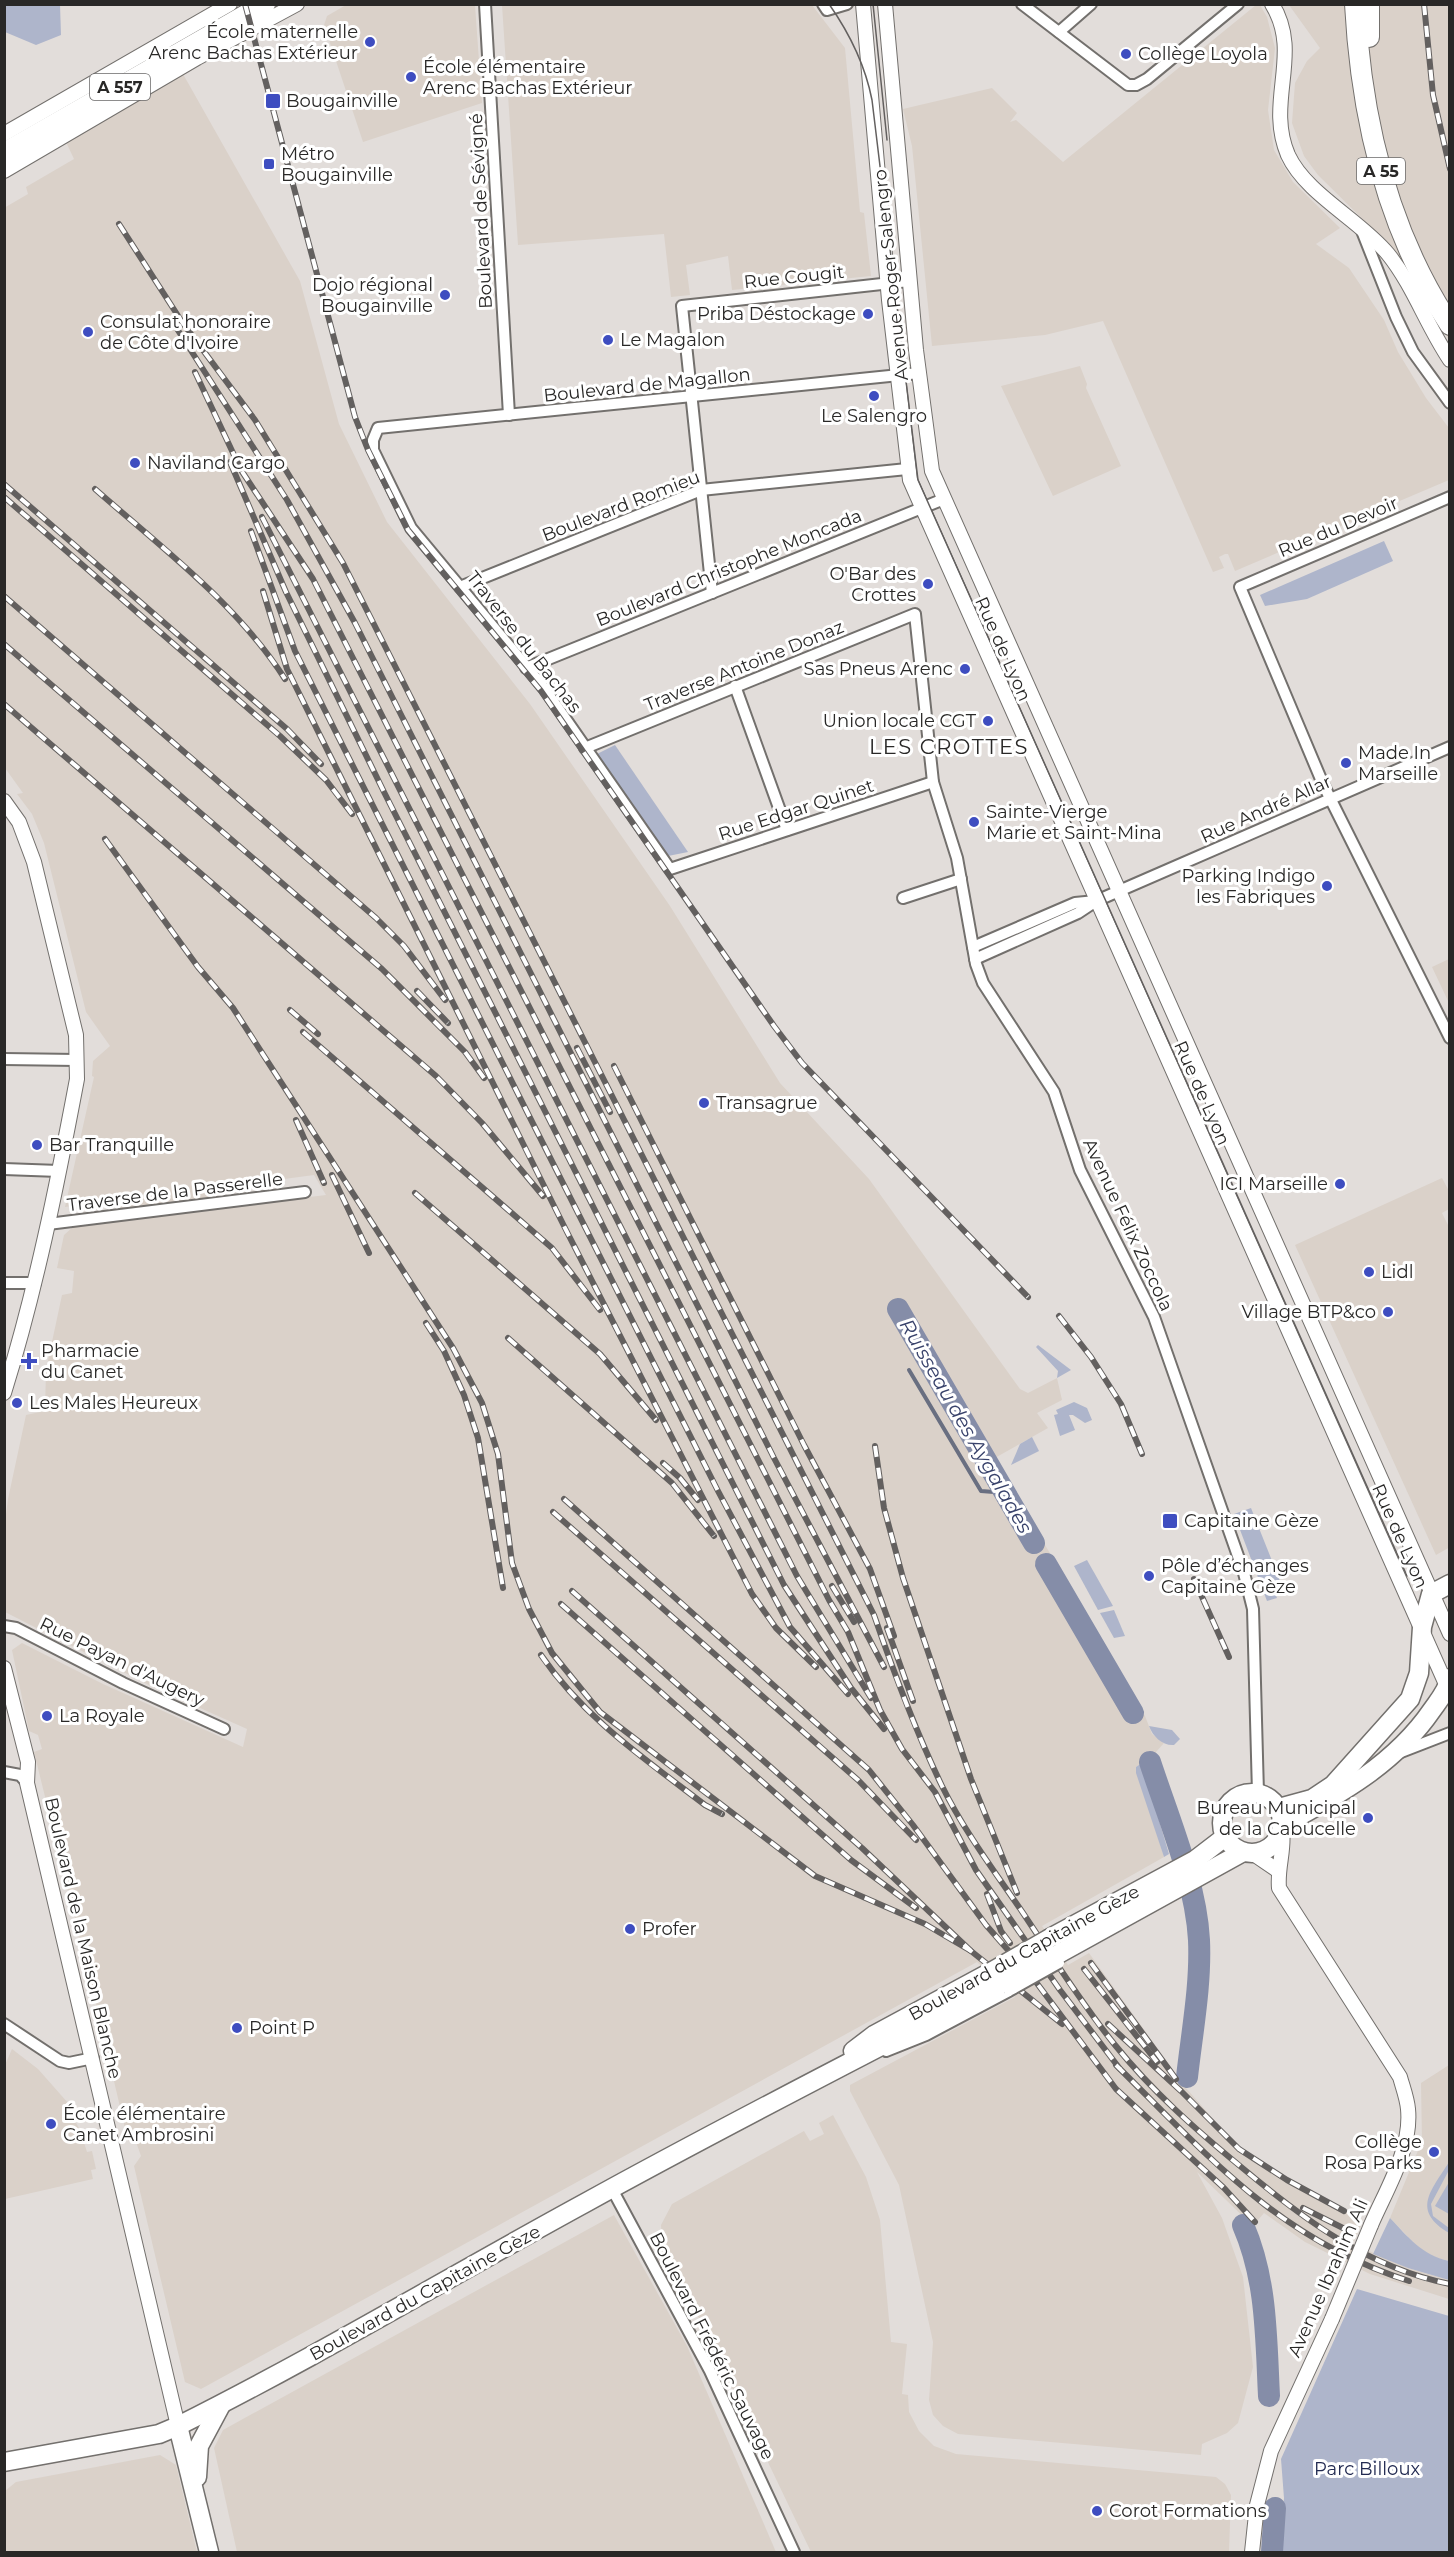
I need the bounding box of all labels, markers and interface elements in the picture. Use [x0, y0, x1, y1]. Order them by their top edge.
place label: École maternelle Arenc Bachas Extérieur [148, 21, 358, 64]
marker: École maternelle Arenc Bachas Extérieur [363, 35, 377, 49]
place label: Collège Loyola [1138, 43, 1268, 65]
marker: Collège Loyola [1119, 47, 1133, 61]
place label: École élémentaire Arenc Bachas Extérieur [423, 56, 633, 99]
marker: École élémentaire Arenc Bachas Extérieur [404, 70, 418, 84]
road number: A 557 [90, 74, 150, 100]
place label: Bougainville [286, 90, 398, 112]
marker: Bougainville [264, 92, 282, 110]
street label: Boulevard de Sévigné [465, 112, 497, 309]
place label: Métro Bougainville [281, 143, 393, 186]
marker: Métro Bougainville [262, 157, 276, 171]
road number: A 55 [1357, 158, 1405, 184]
street label: Avenue Roger Salengro [869, 168, 913, 382]
street label: Rue Cougit [743, 261, 845, 293]
place label: Dojo régional Bougainville [312, 274, 433, 317]
marker: Dojo régional Bougainville [438, 288, 452, 302]
place label: Priba Déstockage [697, 303, 856, 325]
marker: Priba Déstockage [861, 307, 875, 321]
place label: Consulat honoraire de Côte d'Ivoire [100, 311, 271, 354]
marker: Consulat honoraire de Côte d'Ivoire [81, 325, 95, 339]
place label: Le Magalon [620, 329, 725, 351]
marker: Le Magalon [601, 333, 615, 347]
street label: Boulevard de Magallon [542, 363, 752, 407]
marker: Le Salengro [867, 389, 881, 403]
place label: Le Salengro [821, 405, 927, 427]
place label: Naviland Cargo [147, 452, 285, 474]
marker: Naviland Cargo [128, 456, 142, 470]
street label: Boulevard Romieu [539, 466, 703, 546]
street label: Rue du Devoir [1275, 492, 1401, 562]
street label: Boulevard Christophe Moncada [593, 505, 865, 631]
place label: O'Bar des Crottes [830, 563, 916, 606]
street label: Traverse du Bachas [462, 567, 586, 717]
marker: O'Bar des Crottes [921, 577, 935, 591]
street label: Rue de Lyon [970, 593, 1036, 705]
street label: Traverse Antoine Donaz [641, 616, 847, 716]
place label: Sas Pneus Arenc [804, 658, 953, 680]
marker: Sas Pneus Arenc [958, 662, 972, 676]
place label: Union locale CGT [823, 710, 977, 732]
marker: Union locale CGT [981, 714, 995, 728]
district label: LES CROTTES [869, 734, 1029, 759]
place label: Made In Marseille [1358, 742, 1438, 785]
marker: Made In Marseille [1339, 756, 1353, 770]
street label: Rue André Allar [1197, 770, 1335, 848]
street label: Rue Edgar Quinet [716, 774, 876, 846]
place label: Sainte-Vierge Marie et Saint-Mina [986, 801, 1162, 844]
marker: Sainte-Vierge Marie et Saint-Mina [967, 815, 981, 829]
place label: Parking Indigo les Fabriques [1182, 865, 1315, 908]
marker: Parking Indigo les Fabriques [1320, 879, 1334, 893]
street label: Rue de Lyon [1169, 1037, 1235, 1149]
place label: Transagrue [716, 1092, 817, 1114]
marker: Transagrue [697, 1096, 711, 1110]
place label: Bar Tranquille [49, 1134, 174, 1156]
street label: Avenue Félix Zoccola [1078, 1135, 1178, 1315]
marker: Bar Tranquille [30, 1138, 44, 1152]
street label: Traverse de la Passerelle [66, 1168, 284, 1216]
place label: ICI Marseille [1220, 1173, 1328, 1195]
marker: ICI Marseille [1333, 1177, 1347, 1191]
place label: Lidl [1381, 1261, 1414, 1283]
marker: Lidl [1362, 1265, 1376, 1279]
place label: Village BTP&co [1241, 1301, 1376, 1323]
marker: Village BTP&co [1381, 1305, 1395, 1319]
water label: Ruisseau des Aygalades [895, 1314, 1037, 1538]
place label: Pharmacie du Canet [41, 1340, 139, 1383]
marker: Pharmacie du Canet [22, 1354, 36, 1368]
place label: Les Males Heureux [29, 1392, 198, 1414]
marker: Les Males Heureux [10, 1396, 24, 1410]
street label: Rue de Lyon [1367, 1480, 1433, 1592]
place label: Capitaine Gèze [1184, 1510, 1319, 1532]
marker: Capitaine Gèze [1161, 1512, 1179, 1530]
place label: Pôle d’échanges Capitaine Gèze [1161, 1555, 1309, 1598]
marker: Pôle d’échanges Capitaine Gèze [1142, 1569, 1156, 1583]
street label: Rue Payan d'Augery [36, 1613, 208, 1712]
place label: La Royale [59, 1705, 145, 1727]
marker: La Royale [40, 1709, 54, 1723]
street label: Boulevard de la Maison Blanche [40, 1795, 126, 2081]
place label: Bureau Municipal de la Cabucelle [1197, 1797, 1356, 1840]
marker: Bureau Municipal de la Cabucelle [1361, 1811, 1375, 1825]
street label: Boulevard du Capitaine Gèze [905, 1880, 1143, 2026]
place label: Profer [642, 1918, 697, 1940]
marker: Profer [623, 1922, 637, 1936]
place label: Point P [249, 2017, 315, 2039]
marker: Point P [230, 2021, 244, 2035]
place label: École élémentaire Canet Ambrosini [63, 2103, 226, 2146]
marker: École élémentaire Canet Ambrosini [44, 2117, 58, 2131]
place label: Collège Rosa Parks [1324, 2131, 1422, 2174]
marker: Collège Rosa Parks [1427, 2145, 1441, 2159]
street label: Avenue Ibrahim Ali [1283, 2196, 1373, 2360]
street label: Boulevard du Capitaine Gèze [306, 2220, 544, 2366]
street label: Boulevard Frédéric Sauvage [645, 2229, 779, 2464]
park label: Parc Billoux [1314, 2458, 1420, 2480]
place label: Corot Formations [1109, 2500, 1267, 2522]
marker: Corot Formations [1090, 2504, 1104, 2518]

